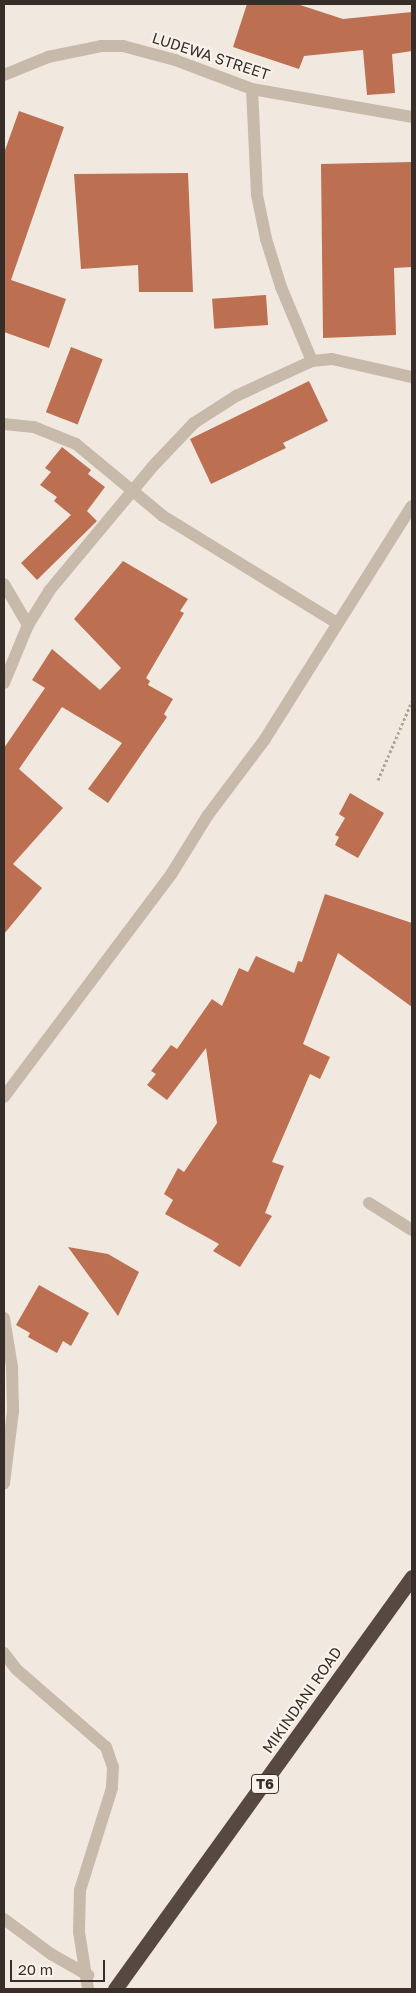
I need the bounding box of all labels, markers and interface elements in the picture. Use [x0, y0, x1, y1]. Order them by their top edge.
street label: LUDEWA STREET [150, 28, 272, 84]
street label: MIKINDANI ROAD [259, 1643, 345, 1757]
road number: T6 [250, 1772, 280, 1796]
scale bar [12, 1950, 108, 1982]
text: 20 m [18, 1960, 53, 1978]

